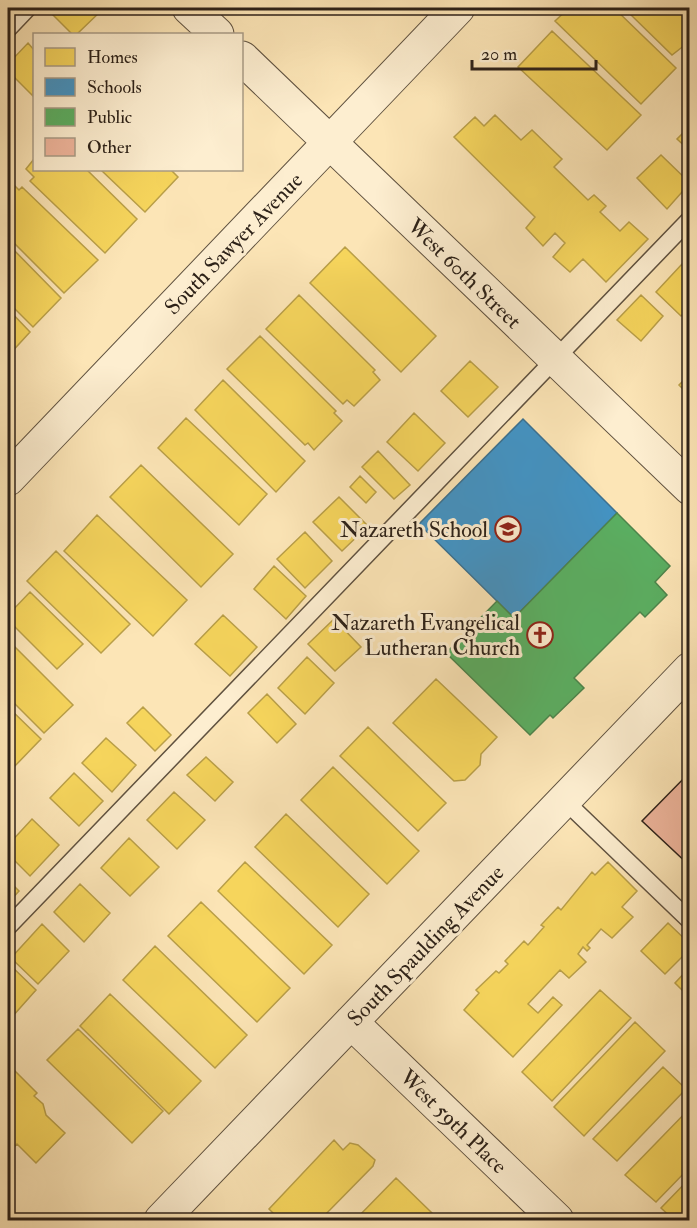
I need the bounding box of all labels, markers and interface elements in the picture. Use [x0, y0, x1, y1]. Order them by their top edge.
legend [33, 33, 243, 171]
scale bar [472, 33, 596, 71]
text: 20 m [481, 43, 517, 66]
text: Homes [87, 46, 138, 69]
text: Schools [87, 76, 142, 99]
text: Public [87, 106, 132, 129]
text: Other [87, 136, 131, 159]
street label: South Sawyer Avenue [159, 167, 309, 321]
street label: West 60th Street [401, 212, 527, 335]
school or university icon: Nazareth School [493, 514, 523, 544]
place label: Nazareth School [340, 516, 488, 544]
place label: Nazareth Evangelical Lutheran Church [331, 609, 520, 662]
church icon: Nazareth Evangelical Lutheran Church [525, 620, 555, 650]
street label: South Spaulding Avenue [341, 859, 511, 1033]
street label: West 59th Place [393, 1063, 513, 1180]

